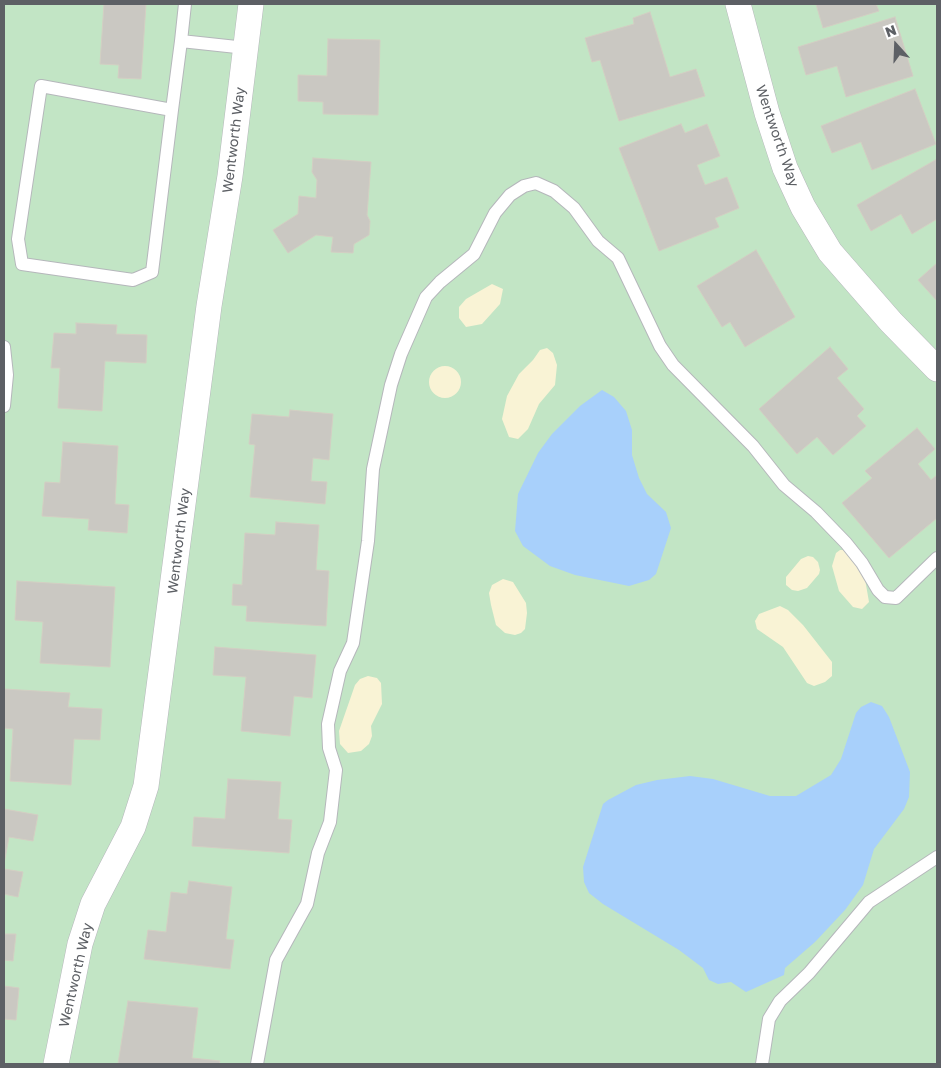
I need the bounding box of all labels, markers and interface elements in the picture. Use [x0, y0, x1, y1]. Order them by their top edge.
north arrow [871, 20, 921, 70]
text: N [883, 21, 899, 40]
street label: Wentworth Way [752, 83, 802, 189]
street label: Wentworth Way [219, 86, 249, 194]
street label: Wentworth Way [164, 487, 194, 595]
street label: Wentworth Way [56, 921, 96, 1029]

